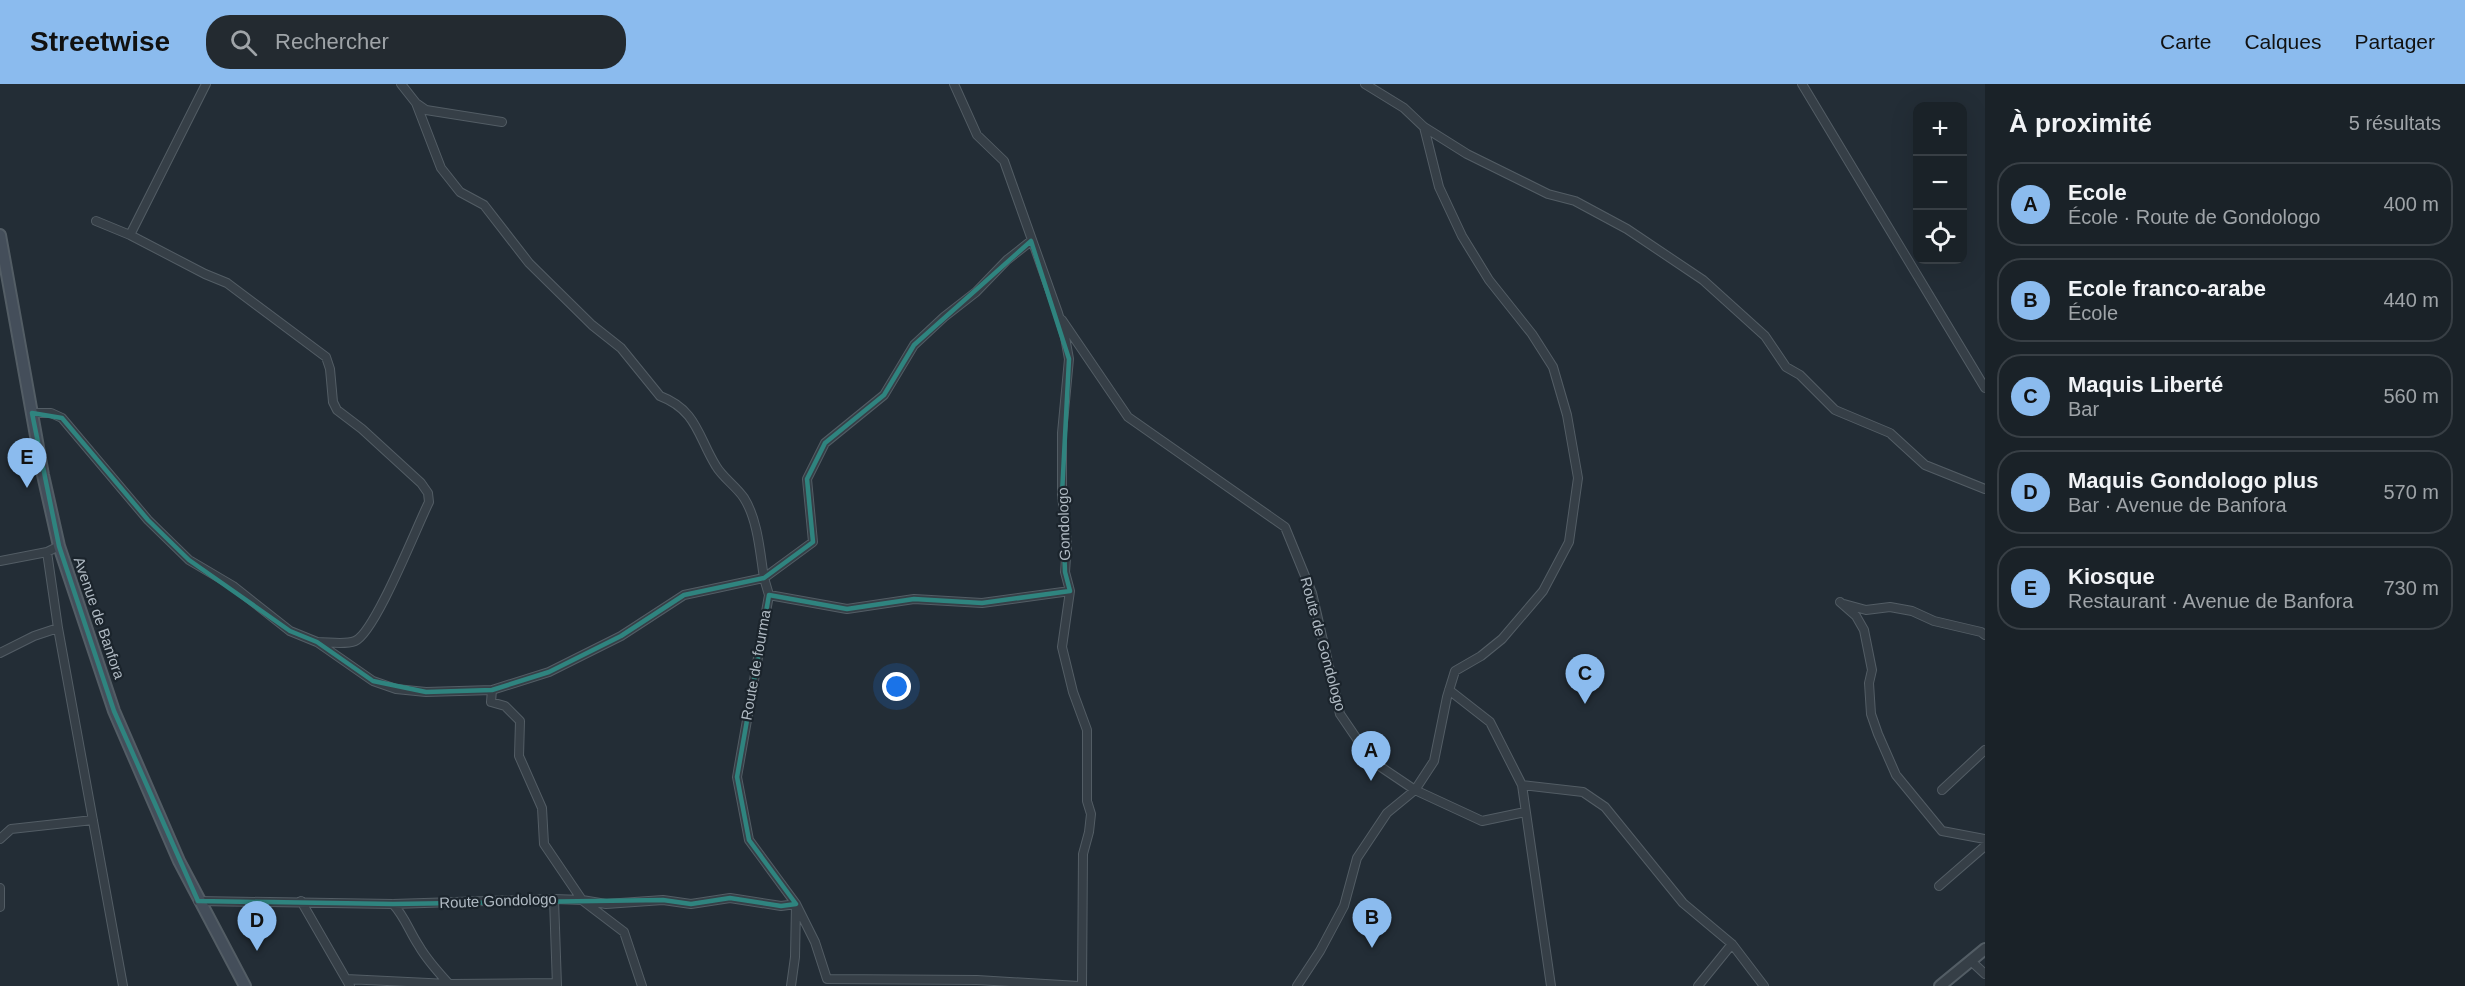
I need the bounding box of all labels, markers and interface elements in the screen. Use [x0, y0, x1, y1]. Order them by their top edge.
search box [206, 15, 626, 69]
text: Streetwise [30, 26, 170, 57]
icon: search [227, 26, 260, 59]
text: Rechercher [275, 29, 389, 54]
text: Carte [2160, 30, 2211, 53]
text: Calques [2244, 30, 2321, 53]
text: Partager [2354, 30, 2435, 53]
map controls [1913, 102, 1967, 264]
button: + [1913, 102, 1967, 156]
text: À proximité [2009, 108, 2152, 138]
text: 5 résultats [2349, 112, 2441, 134]
button: − [1913, 156, 1967, 210]
text: Ecole [2068, 180, 2127, 205]
text: A [2023, 193, 2038, 215]
text: 400 m [2383, 193, 2439, 215]
text: École · Route de Gondologo [2068, 206, 2320, 228]
button: locate [1913, 210, 1967, 264]
text: Ecole franco-arabe [2068, 276, 2266, 301]
text: B [2023, 289, 2038, 311]
text: 440 m [2383, 289, 2439, 311]
text: École [2068, 302, 2118, 324]
text: Maquis Liberté [2068, 372, 2223, 397]
text: C [2023, 385, 2038, 407]
text: 560 m [2383, 385, 2439, 407]
text: Bar [2068, 398, 2099, 420]
pin: E [8, 438, 46, 488]
text: Maquis Gondologo plus [2068, 468, 2319, 493]
text: D [2023, 481, 2038, 503]
text: 570 m [2383, 481, 2439, 503]
street label: Gondologo [1054, 487, 1073, 561]
text: Bar · Avenue de Banfora [2068, 494, 2287, 516]
street label: Avenue de Banfora [71, 554, 129, 682]
text: Kiosque [2068, 564, 2155, 589]
street label: Route de Gondologo [1297, 575, 1350, 713]
text: E [2024, 577, 2037, 599]
text: 730 m [2383, 577, 2439, 599]
text: Restaurant · Avenue de Banfora [2068, 590, 2353, 612]
street label: Route de fourma [737, 608, 774, 721]
pin: C [1566, 654, 1604, 704]
your location [882, 672, 911, 701]
pin: A [1352, 732, 1390, 781]
street label: Route Gondologo [439, 890, 557, 911]
pin: B [1352, 898, 1392, 948]
pin: D [238, 902, 276, 951]

